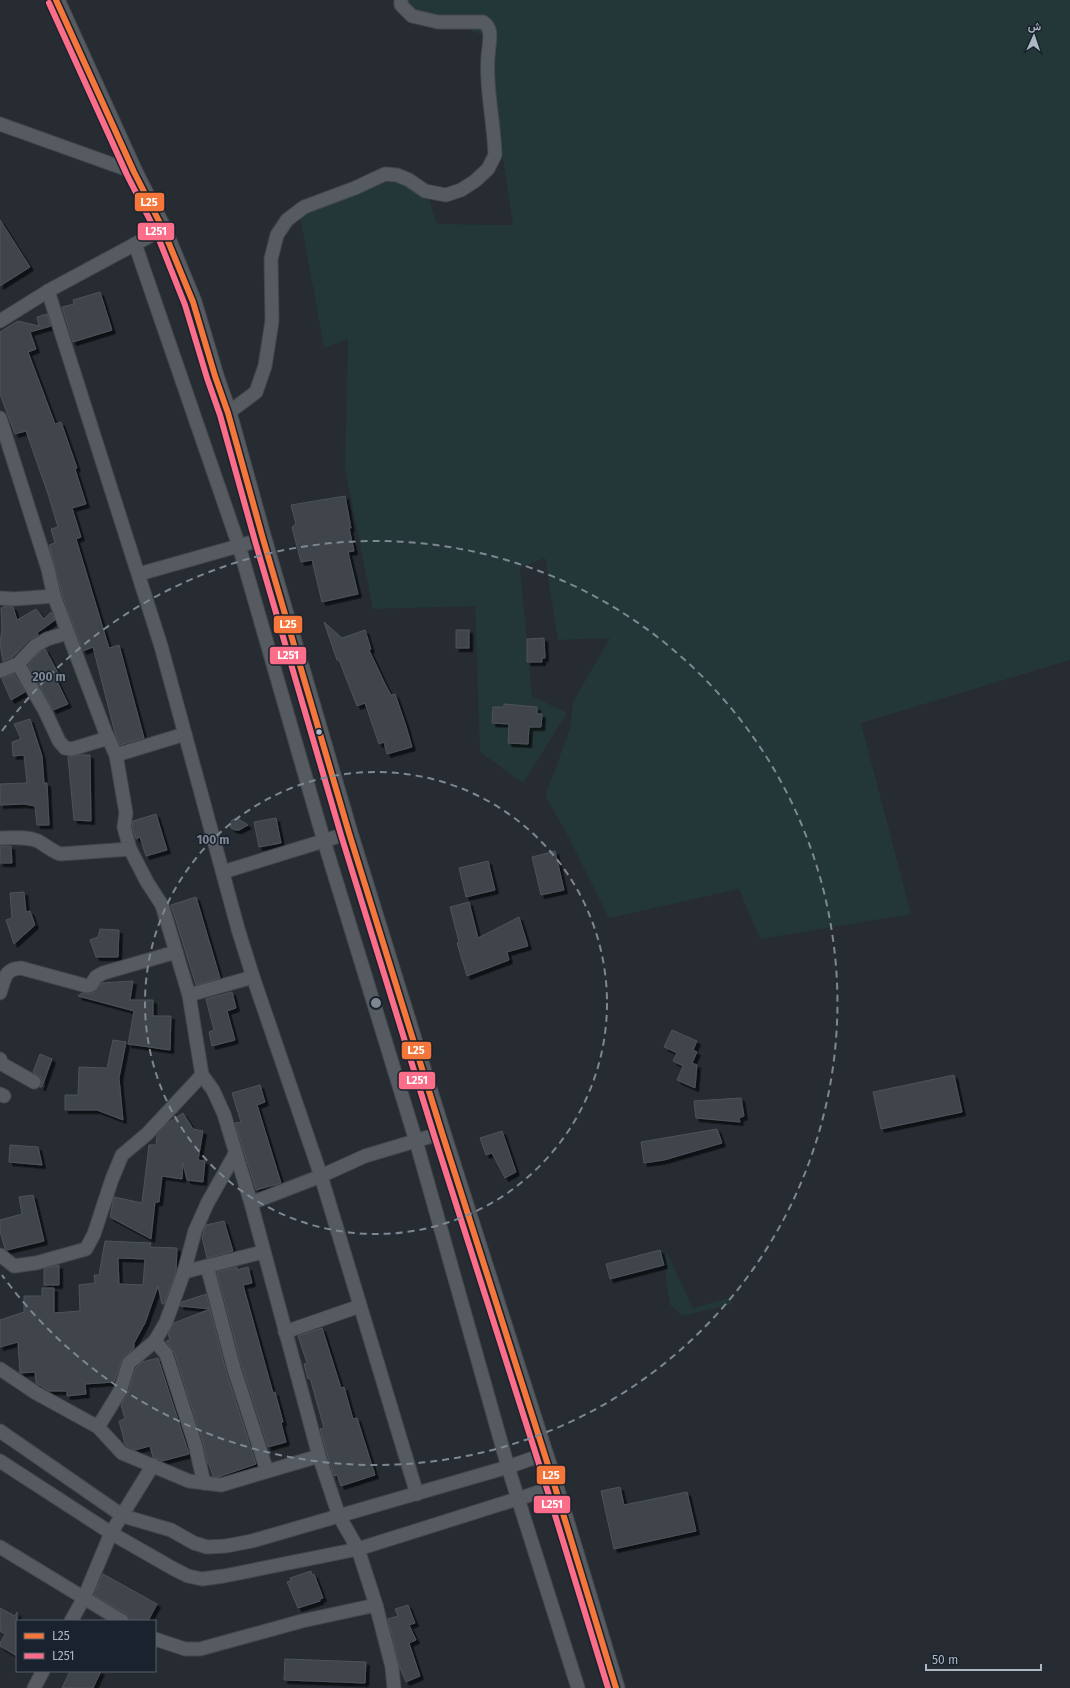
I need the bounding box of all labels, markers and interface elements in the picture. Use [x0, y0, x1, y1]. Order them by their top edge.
north arrow [1014, 16, 1054, 56]
text: ش [1028, 20, 1041, 33]
line badge: L25 [134, 192, 165, 212]
text: L25 [140, 196, 158, 209]
line badge: L251 [137, 222, 175, 241]
text: L251 [145, 225, 167, 238]
line badge: L25 [273, 615, 303, 634]
text: L25 [279, 618, 297, 631]
line badge: L251 [269, 646, 307, 665]
text: L251 [277, 649, 299, 662]
text: 200 m [32, 670, 66, 684]
unlabelled marker [314, 727, 324, 737]
text: 100 m [197, 833, 229, 847]
centre of rings [369, 996, 383, 1010]
line badge: L25 [401, 1041, 432, 1060]
text: L25 [407, 1044, 425, 1057]
line badge: L251 [398, 1071, 436, 1090]
text: L251 [406, 1074, 428, 1087]
line badge: L25 [536, 1465, 566, 1485]
text: L25 [542, 1469, 560, 1482]
line badge: L251 [533, 1495, 571, 1514]
text: L251 [541, 1498, 563, 1511]
legend [16, 1620, 156, 1672]
text: L25 [52, 1629, 70, 1643]
scale bar [926, 1646, 1041, 1672]
text: L251 [52, 1649, 74, 1663]
text: 50 m [932, 1653, 958, 1667]

